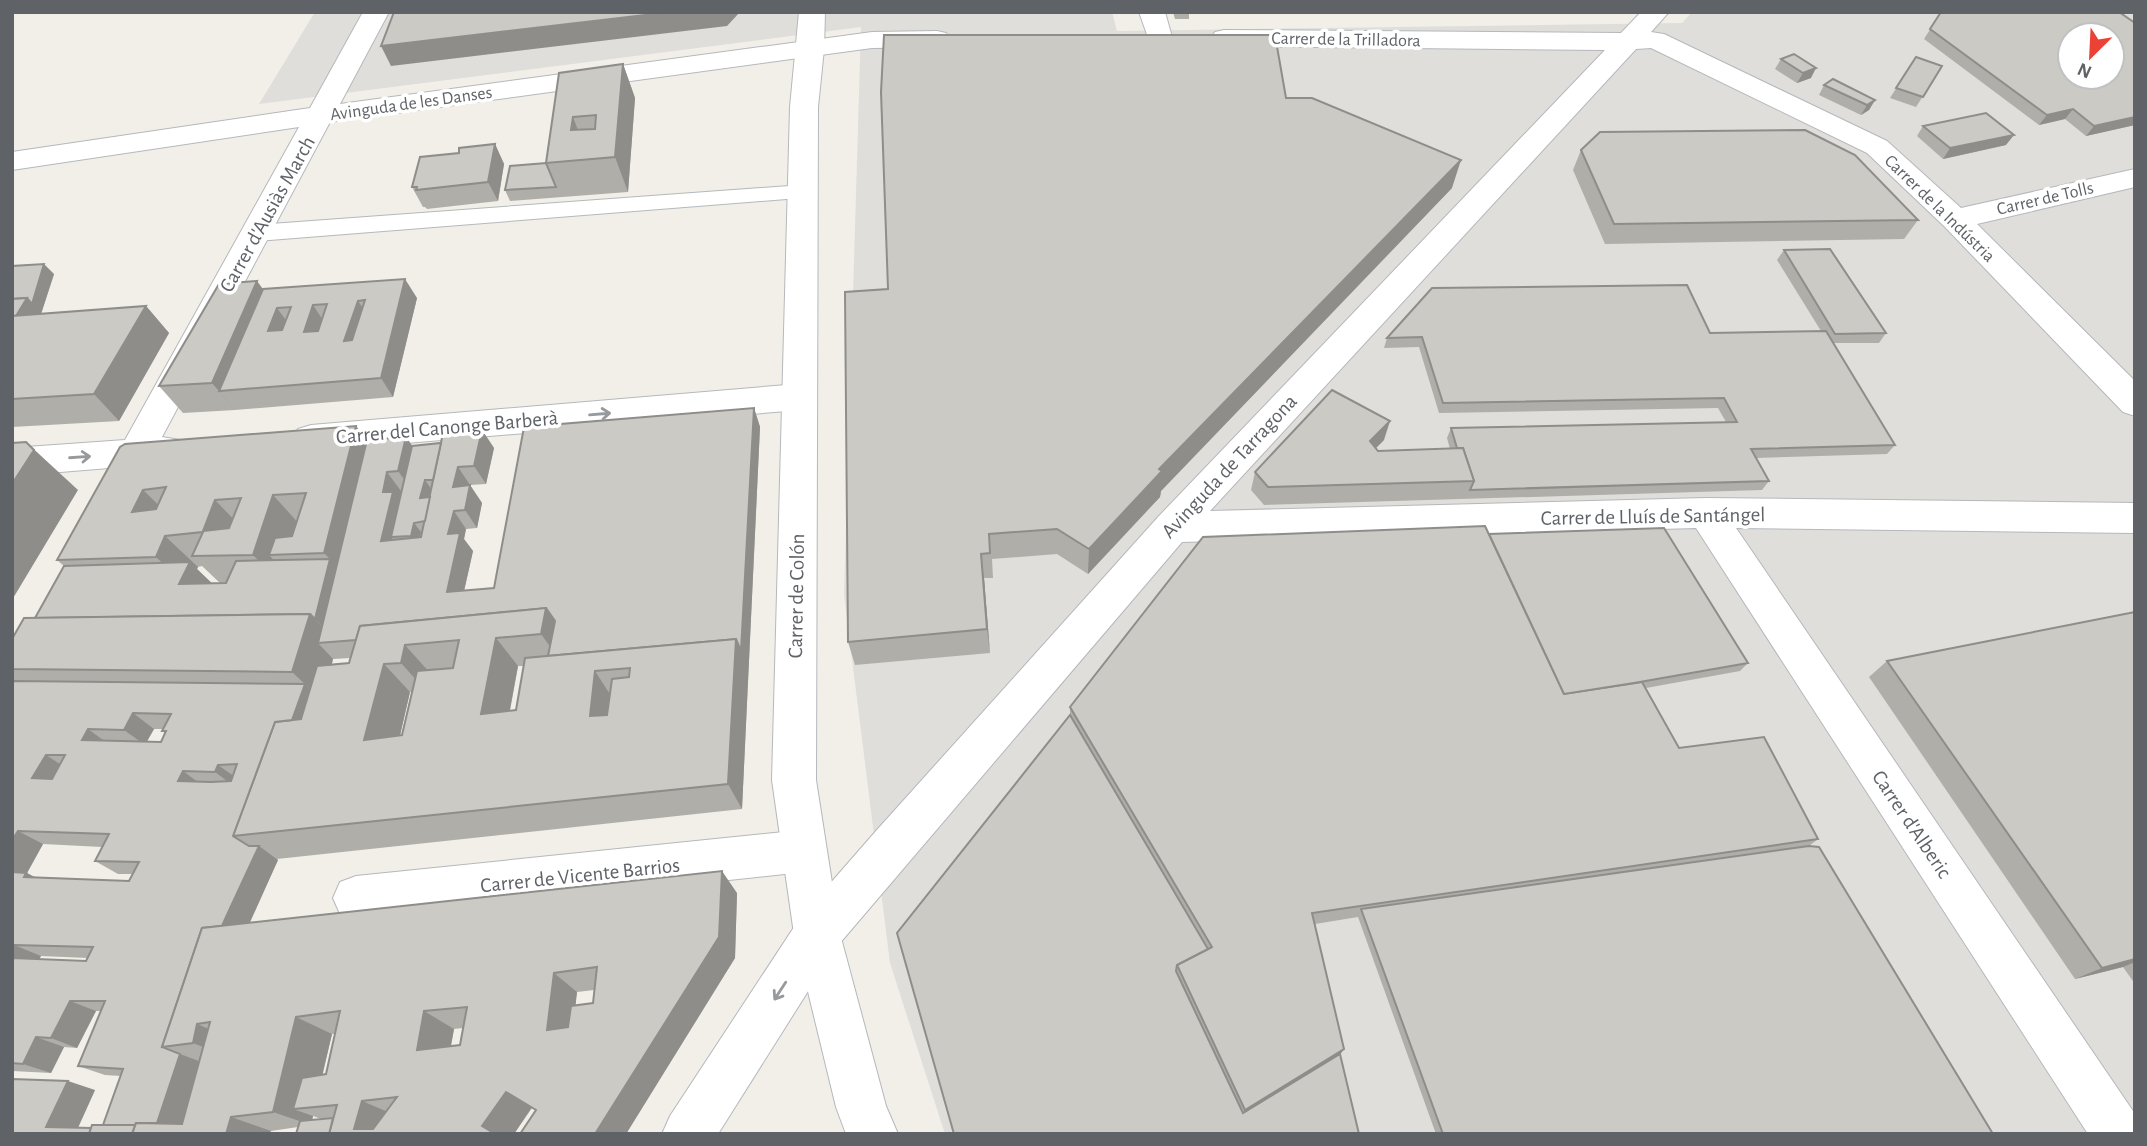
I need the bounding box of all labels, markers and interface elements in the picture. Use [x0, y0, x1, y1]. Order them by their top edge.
north arrow [2056, 21, 2126, 91]
street label: Carrer de la Trilladora [1271, 30, 1421, 50]
text: N [2075, 59, 2095, 82]
street label: Avinguda de les Danses [329, 84, 493, 124]
street label: Carrer d'Ausiàs March [216, 133, 319, 296]
street label: Carrer de la Indústria [1881, 152, 1998, 266]
street label: Carrer de Tolls [1995, 179, 2095, 219]
street label: Avinguda de Tarragona [1158, 390, 1301, 542]
street label: Carrer del Canonge Barberà [335, 407, 559, 448]
one-way arrow [588, 407, 611, 420]
one-way arrow [69, 450, 91, 463]
street label: Carrer de Lluís de Santángel [1540, 504, 1766, 529]
street label: Carrer de Colón [785, 533, 808, 659]
street label: Carrer d'Alberic [1868, 767, 1955, 882]
street label: Carrer de Vicente Barrios [479, 855, 681, 896]
one-way arrow [773, 981, 787, 1001]

